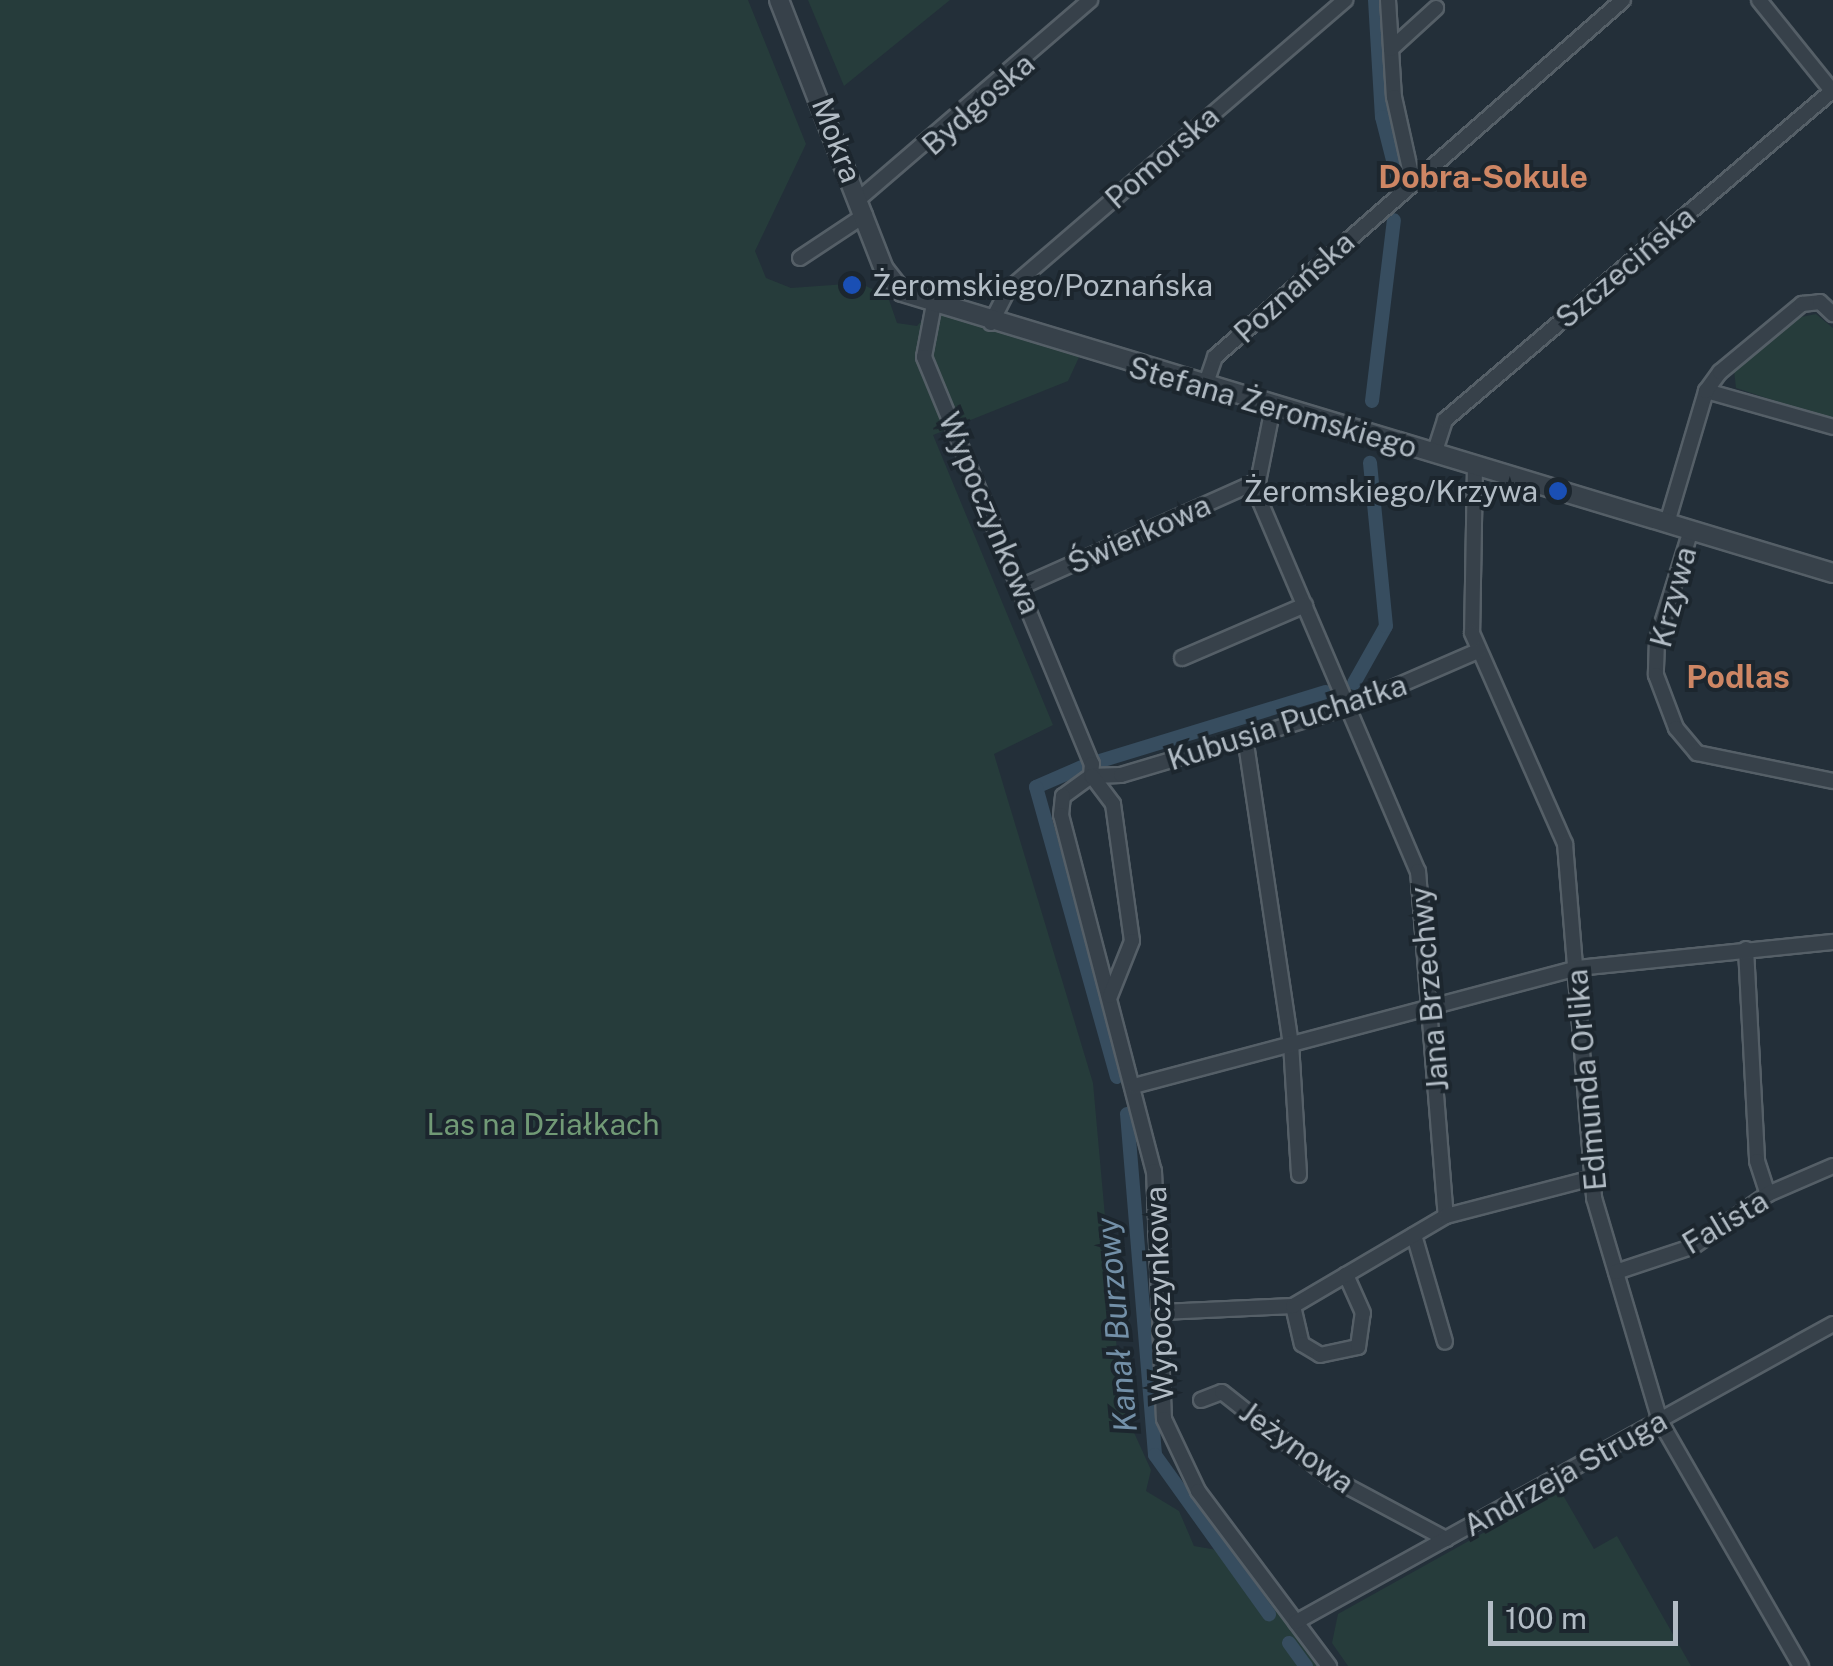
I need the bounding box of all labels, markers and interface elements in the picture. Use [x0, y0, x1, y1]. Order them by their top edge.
street label: Bydgoska [915, 46, 1041, 162]
street label: Mokra [804, 92, 870, 188]
street label: Pomorska [1098, 98, 1226, 216]
district label: Dobra-Sokule [1378, 158, 1588, 196]
street label: Szczecińska [1548, 198, 1702, 336]
street label: Poznańska [1227, 224, 1361, 350]
place label: Żeromskiego/Poznańska [872, 267, 1213, 303]
marker: Żeromskiego/Poznańska [841, 274, 863, 296]
street label: Stefana Żeromskiego [1125, 349, 1421, 465]
street label: Wypoczynkowa [931, 407, 1049, 619]
place label: Żeromskiego/Krzywa [1244, 473, 1538, 509]
marker: Żeromskiego/Krzywa [1547, 480, 1569, 502]
street label: Świerkowa [1062, 487, 1216, 581]
street label: Krzywa [1642, 543, 1704, 651]
district label: Podlas [1686, 658, 1790, 696]
street label: Kubusia Puchatka [1163, 666, 1411, 778]
street label: Jana Brzechwy [1402, 885, 1456, 1093]
street label: Edmunda Orlika [1558, 968, 1614, 1192]
park label: Las na Działkach [427, 1106, 659, 1142]
street label: Falista [1676, 1182, 1774, 1262]
street label: Wypoczynkowa [1137, 1186, 1181, 1402]
water label: Kanał Burzowy [1088, 1216, 1146, 1434]
street label: Jeżynowa [1233, 1394, 1361, 1500]
street label: Andrzeja Struga [1457, 1402, 1673, 1544]
scale bar [1493, 1581, 1683, 1643]
text: 100 m [1505, 1600, 1587, 1636]

